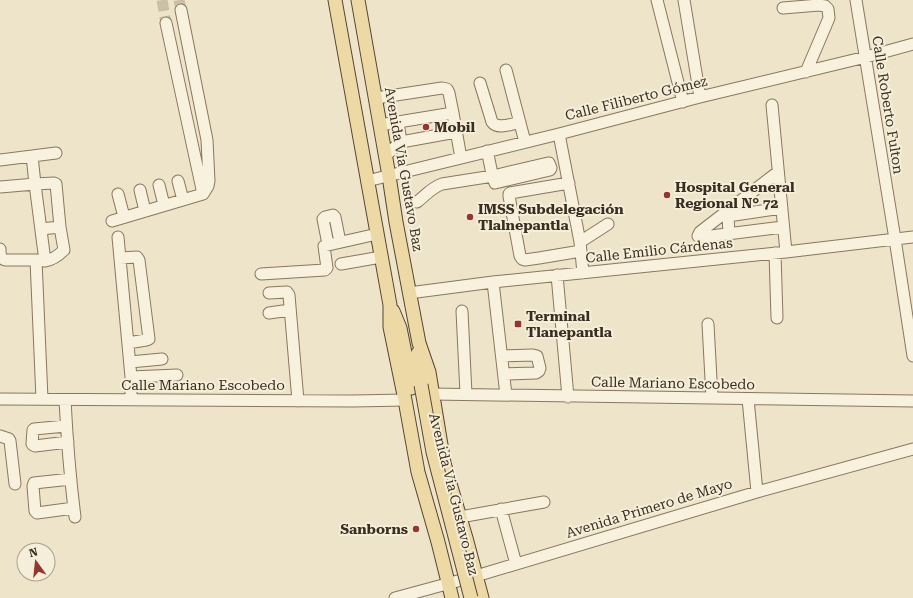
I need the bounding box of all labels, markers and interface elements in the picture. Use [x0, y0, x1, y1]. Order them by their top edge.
street label: Calle Roberto Fulton [869, 35, 907, 175]
street label: Calle Filiberto Gómez [563, 73, 709, 123]
street label: Avenida Via Gustavo Baz [382, 86, 426, 253]
place label: Mobil [434, 119, 475, 135]
marker: Mobil [421, 122, 431, 132]
place label: Hospital General Regional N° 72 [675, 179, 795, 211]
marker: Hospital General Regional N° 72 [662, 190, 672, 200]
place label: IMSS Subdelegación Tlalnepantla [478, 201, 624, 233]
marker: IMSS Subdelegación Tlalnepantla [465, 212, 475, 222]
street label: Calle Emilio Cárdenas [585, 234, 734, 266]
place label: Terminal Tlanepantla [526, 308, 613, 340]
marker: Terminal Tlanepantla [513, 319, 523, 329]
street label: Calle Mariano Escobedo [591, 374, 755, 392]
street label: Calle Mariano Escobedo [121, 377, 285, 393]
street label: Avenida Via Gustavo Baz [426, 411, 482, 577]
street label: Avenida Primero de Mayo [564, 475, 734, 541]
place label: Sanborns [340, 521, 408, 537]
marker: Sanborns [411, 524, 421, 534]
north arrow [16, 542, 56, 582]
text: N [28, 545, 40, 560]

